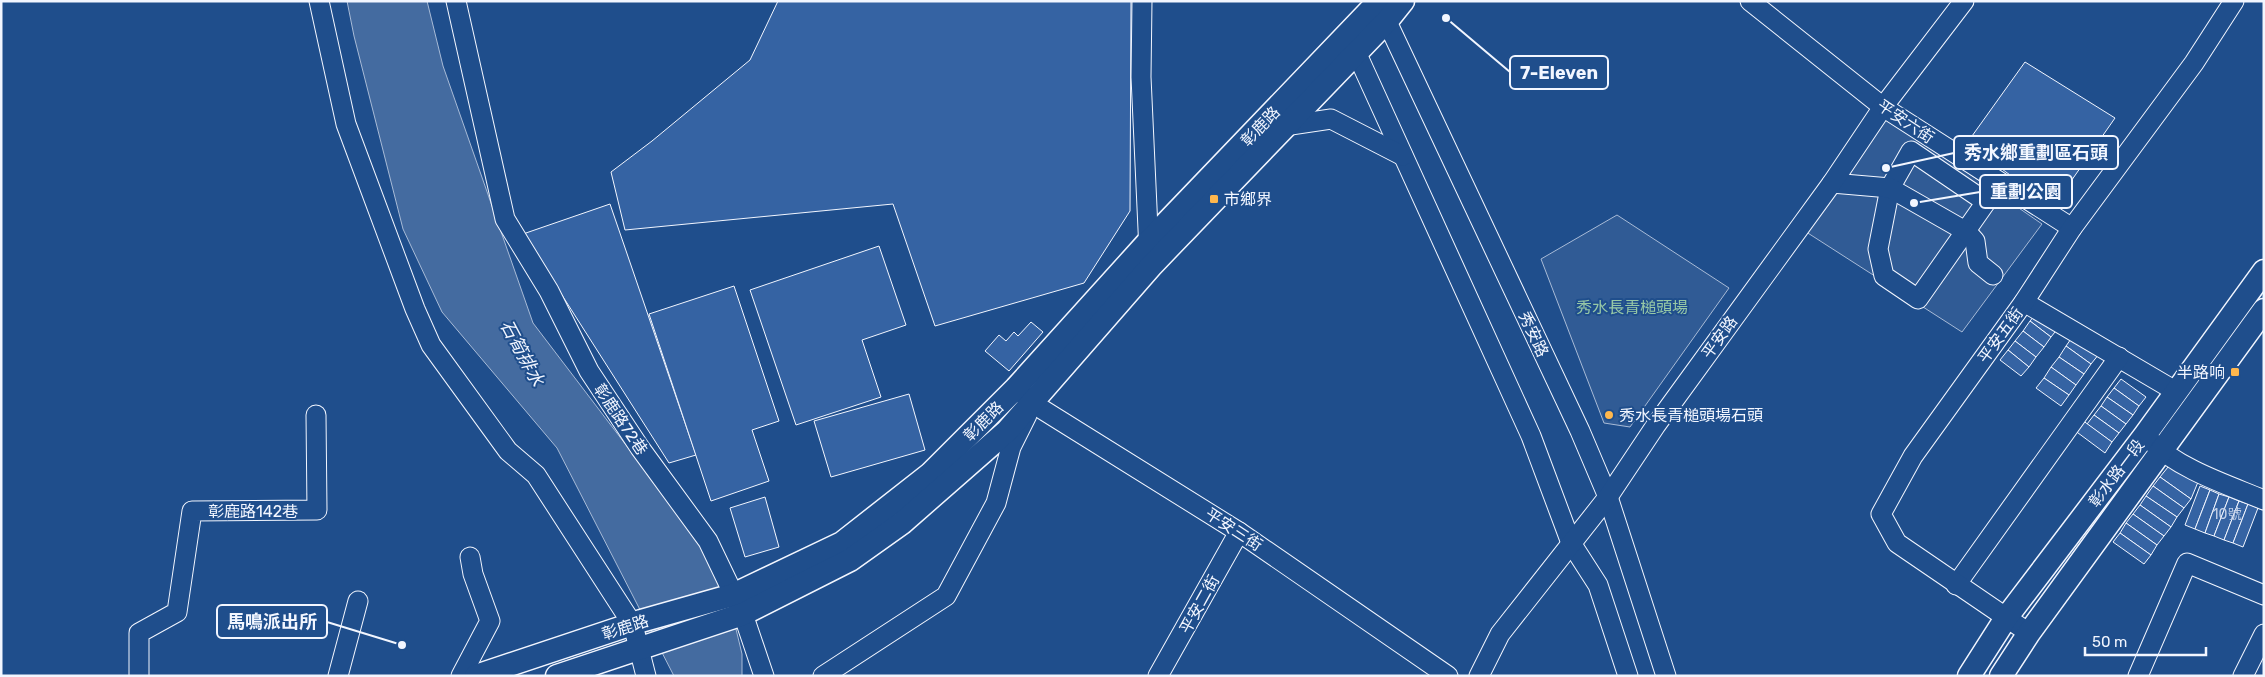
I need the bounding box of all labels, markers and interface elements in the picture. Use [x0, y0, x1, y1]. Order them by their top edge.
callout: 7-Eleven [1510, 56, 1608, 89]
text: 7-Eleven [1520, 62, 1598, 84]
street label: 平安六街 [1874, 96, 1938, 147]
street label: 彰鹿路 [1237, 102, 1284, 150]
callout: 秀水鄉重劃區石頭 [1954, 136, 2118, 169]
text: 秀水鄉重劃區石頭 [1964, 142, 2108, 164]
callout: 重劃公園 [1980, 175, 2072, 208]
text: 重劃公園 [1990, 181, 2062, 203]
place label: 市鄉界 [1224, 190, 1272, 209]
marker: 市鄉界 [1208, 193, 1220, 205]
park label: 秀水長青槌頭場 [1576, 298, 1688, 317]
street label: 平安五街 [1974, 304, 2027, 367]
street label: 秀安路 [1515, 308, 1552, 360]
street label: 平安路 [1698, 312, 1741, 362]
water label: 石筍排水 [495, 316, 549, 391]
place label: 半路响 [2177, 363, 2225, 382]
marker: 半路响 [2229, 366, 2241, 378]
street label: 彰鹿路72巷 [590, 380, 651, 458]
street label: 彰鹿路 [960, 398, 1007, 445]
place label: 秀水長青槌頭場石頭 [1619, 406, 1763, 425]
marker: 秀水長青槌頭場石頭 [1603, 409, 1615, 421]
street label: 彰水路一段 [2085, 436, 2148, 511]
street label: 彰鹿路142巷 [208, 502, 298, 521]
street label: 平安三街 [1202, 504, 1266, 555]
house number: 10號 [2213, 506, 2241, 523]
street label: 平安二街 [1176, 572, 1223, 637]
callout: 馬鳴派出所 [217, 605, 327, 638]
text: 馬鳴派出所 [227, 611, 317, 633]
street label: 彰鹿路 [599, 611, 651, 644]
scale bar [2085, 624, 2206, 656]
text: 50 m [2092, 633, 2127, 651]

